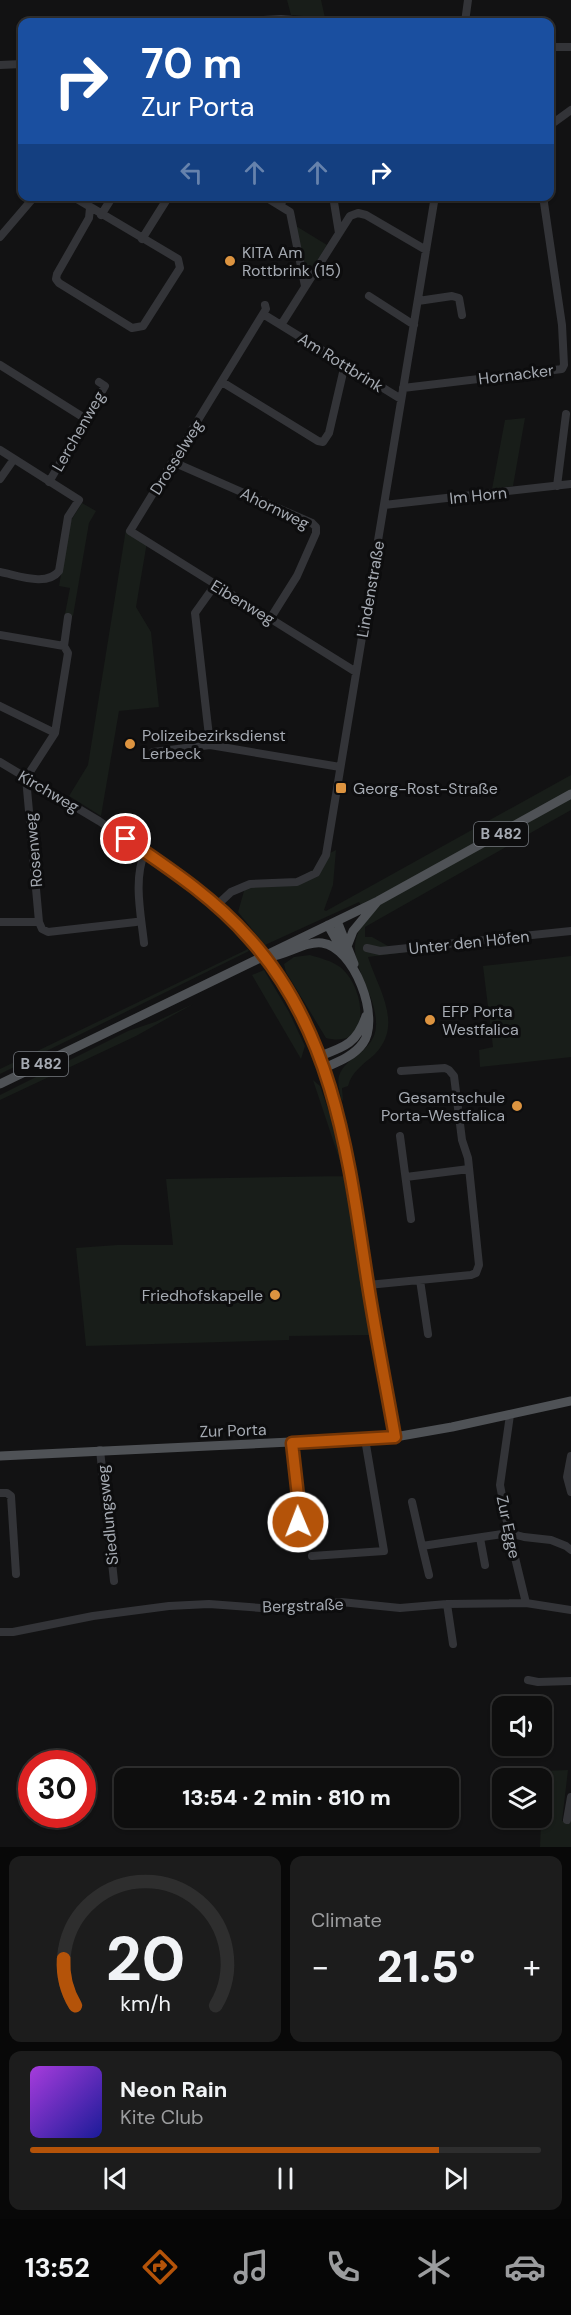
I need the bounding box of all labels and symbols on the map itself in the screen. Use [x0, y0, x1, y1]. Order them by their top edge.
place label: KITA Am Rottbrink (15) [242, 242, 341, 281]
marker: KITA Am Rottbrink (15) [223, 254, 237, 268]
street label: Am Rottbrink [294, 328, 387, 397]
street label: Hornacker [477, 359, 555, 390]
street label: Lerchenweg [47, 387, 110, 475]
street label: Drosselweg [145, 416, 208, 499]
street label: Im Horn [448, 482, 508, 509]
street label: Ahornweg [237, 483, 313, 534]
street label: Lindenstraße [352, 539, 389, 639]
street label: Eibenweg [207, 575, 279, 630]
place label: Polizeibezirksdienst Lerbeck [142, 725, 286, 764]
marker: Polizeibezirksdienst Lerbeck [123, 737, 137, 751]
street label: Kirchweg [14, 766, 83, 817]
place label: Georg-Rost-Straße [353, 778, 498, 799]
marker: Georg-Rost-Straße [334, 781, 348, 795]
street label: Rosenweg [20, 812, 47, 888]
pin [100, 813, 151, 864]
road number: B 482 [474, 822, 528, 846]
street label: Unter den Höfen [408, 926, 530, 959]
place label: EFP Porta Westfalica [442, 1001, 519, 1040]
marker: EFP Porta Westfalica [423, 1013, 437, 1027]
road number: B 482 [14, 1052, 68, 1076]
place label: Gesamtschule Porta-Westfalica [381, 1087, 505, 1126]
marker: Gesamtschule Porta-Westfalica [510, 1099, 524, 1113]
place label: Friedhofskapelle [142, 1285, 263, 1306]
marker: Friedhofskapelle [268, 1288, 282, 1302]
street label: Zur Porta [199, 1419, 267, 1442]
street label: Siedlungsweg [92, 1464, 123, 1566]
position arrow [266, 1490, 330, 1554]
street label: Zur Egge [492, 1494, 525, 1560]
street label: Bergstraße [262, 1594, 344, 1617]
speed limit sign: 30 [18, 1750, 96, 1828]

